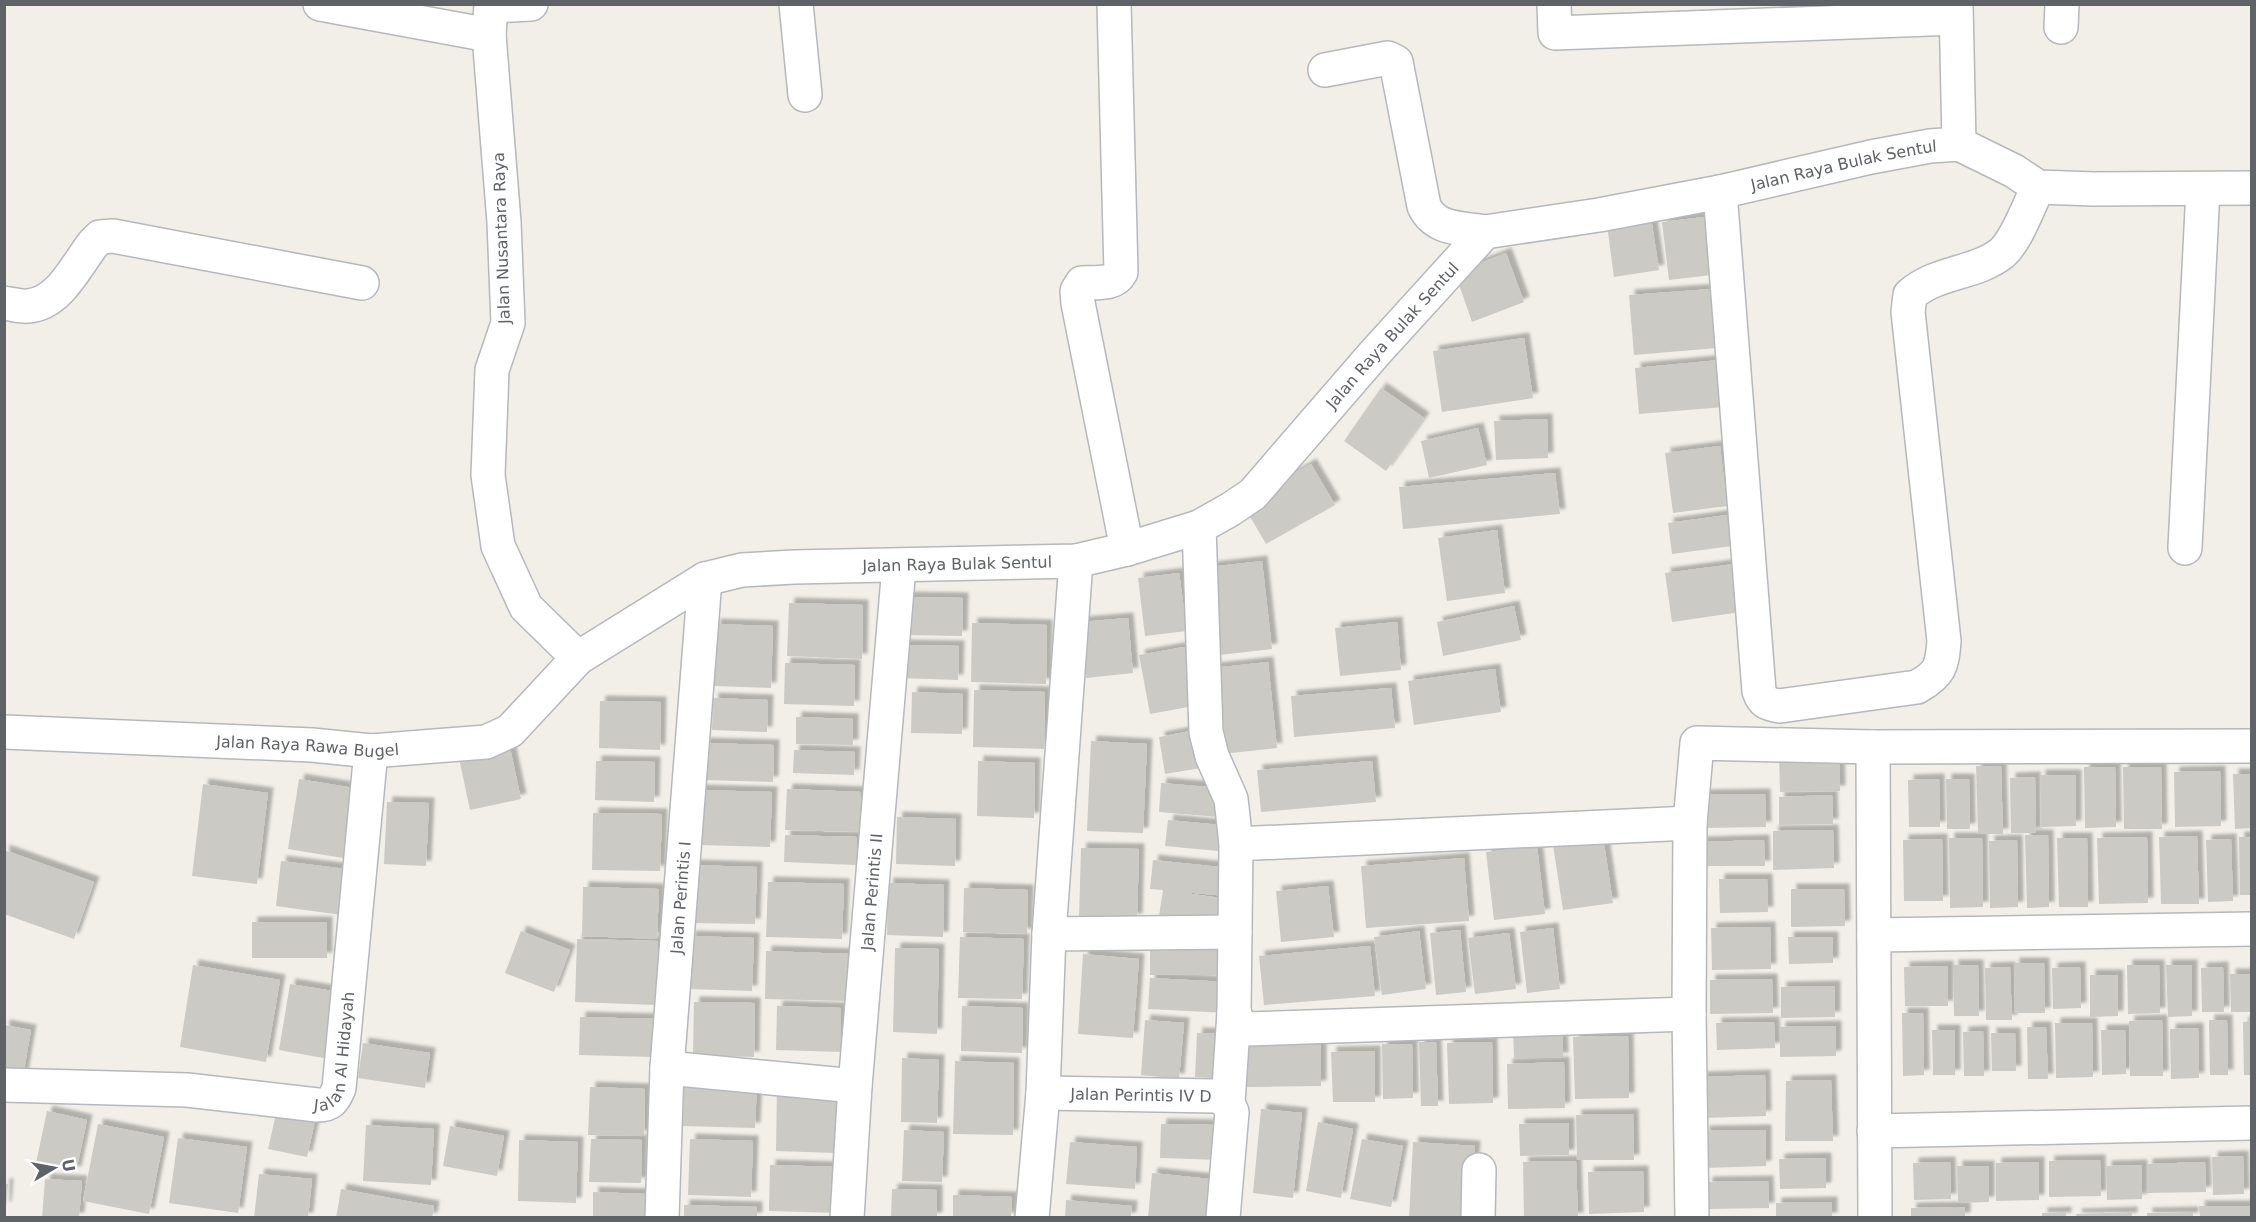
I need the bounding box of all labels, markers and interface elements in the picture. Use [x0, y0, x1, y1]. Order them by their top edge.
street label: Jalan Raya Bulak Sentul [1748, 137, 1937, 195]
street label: Jalan Nusantara Raya [489, 152, 514, 325]
street label: Jalan Raya Bulak Sentul [1322, 259, 1463, 413]
street label: Jalan Raya Bulak Sentul [861, 553, 1052, 576]
street label: Jalan Raya Rawa Bugel [215, 732, 400, 761]
street label: Jalan Perintis II [857, 833, 886, 952]
street label: Jalan Perintis I [667, 841, 695, 956]
street label: Jalan Al Hidayah [312, 991, 358, 1115]
street label: Jalan Perintis IV D [1069, 1084, 1212, 1106]
north arrow [24, 1138, 84, 1198]
text: U [58, 1157, 79, 1174]

